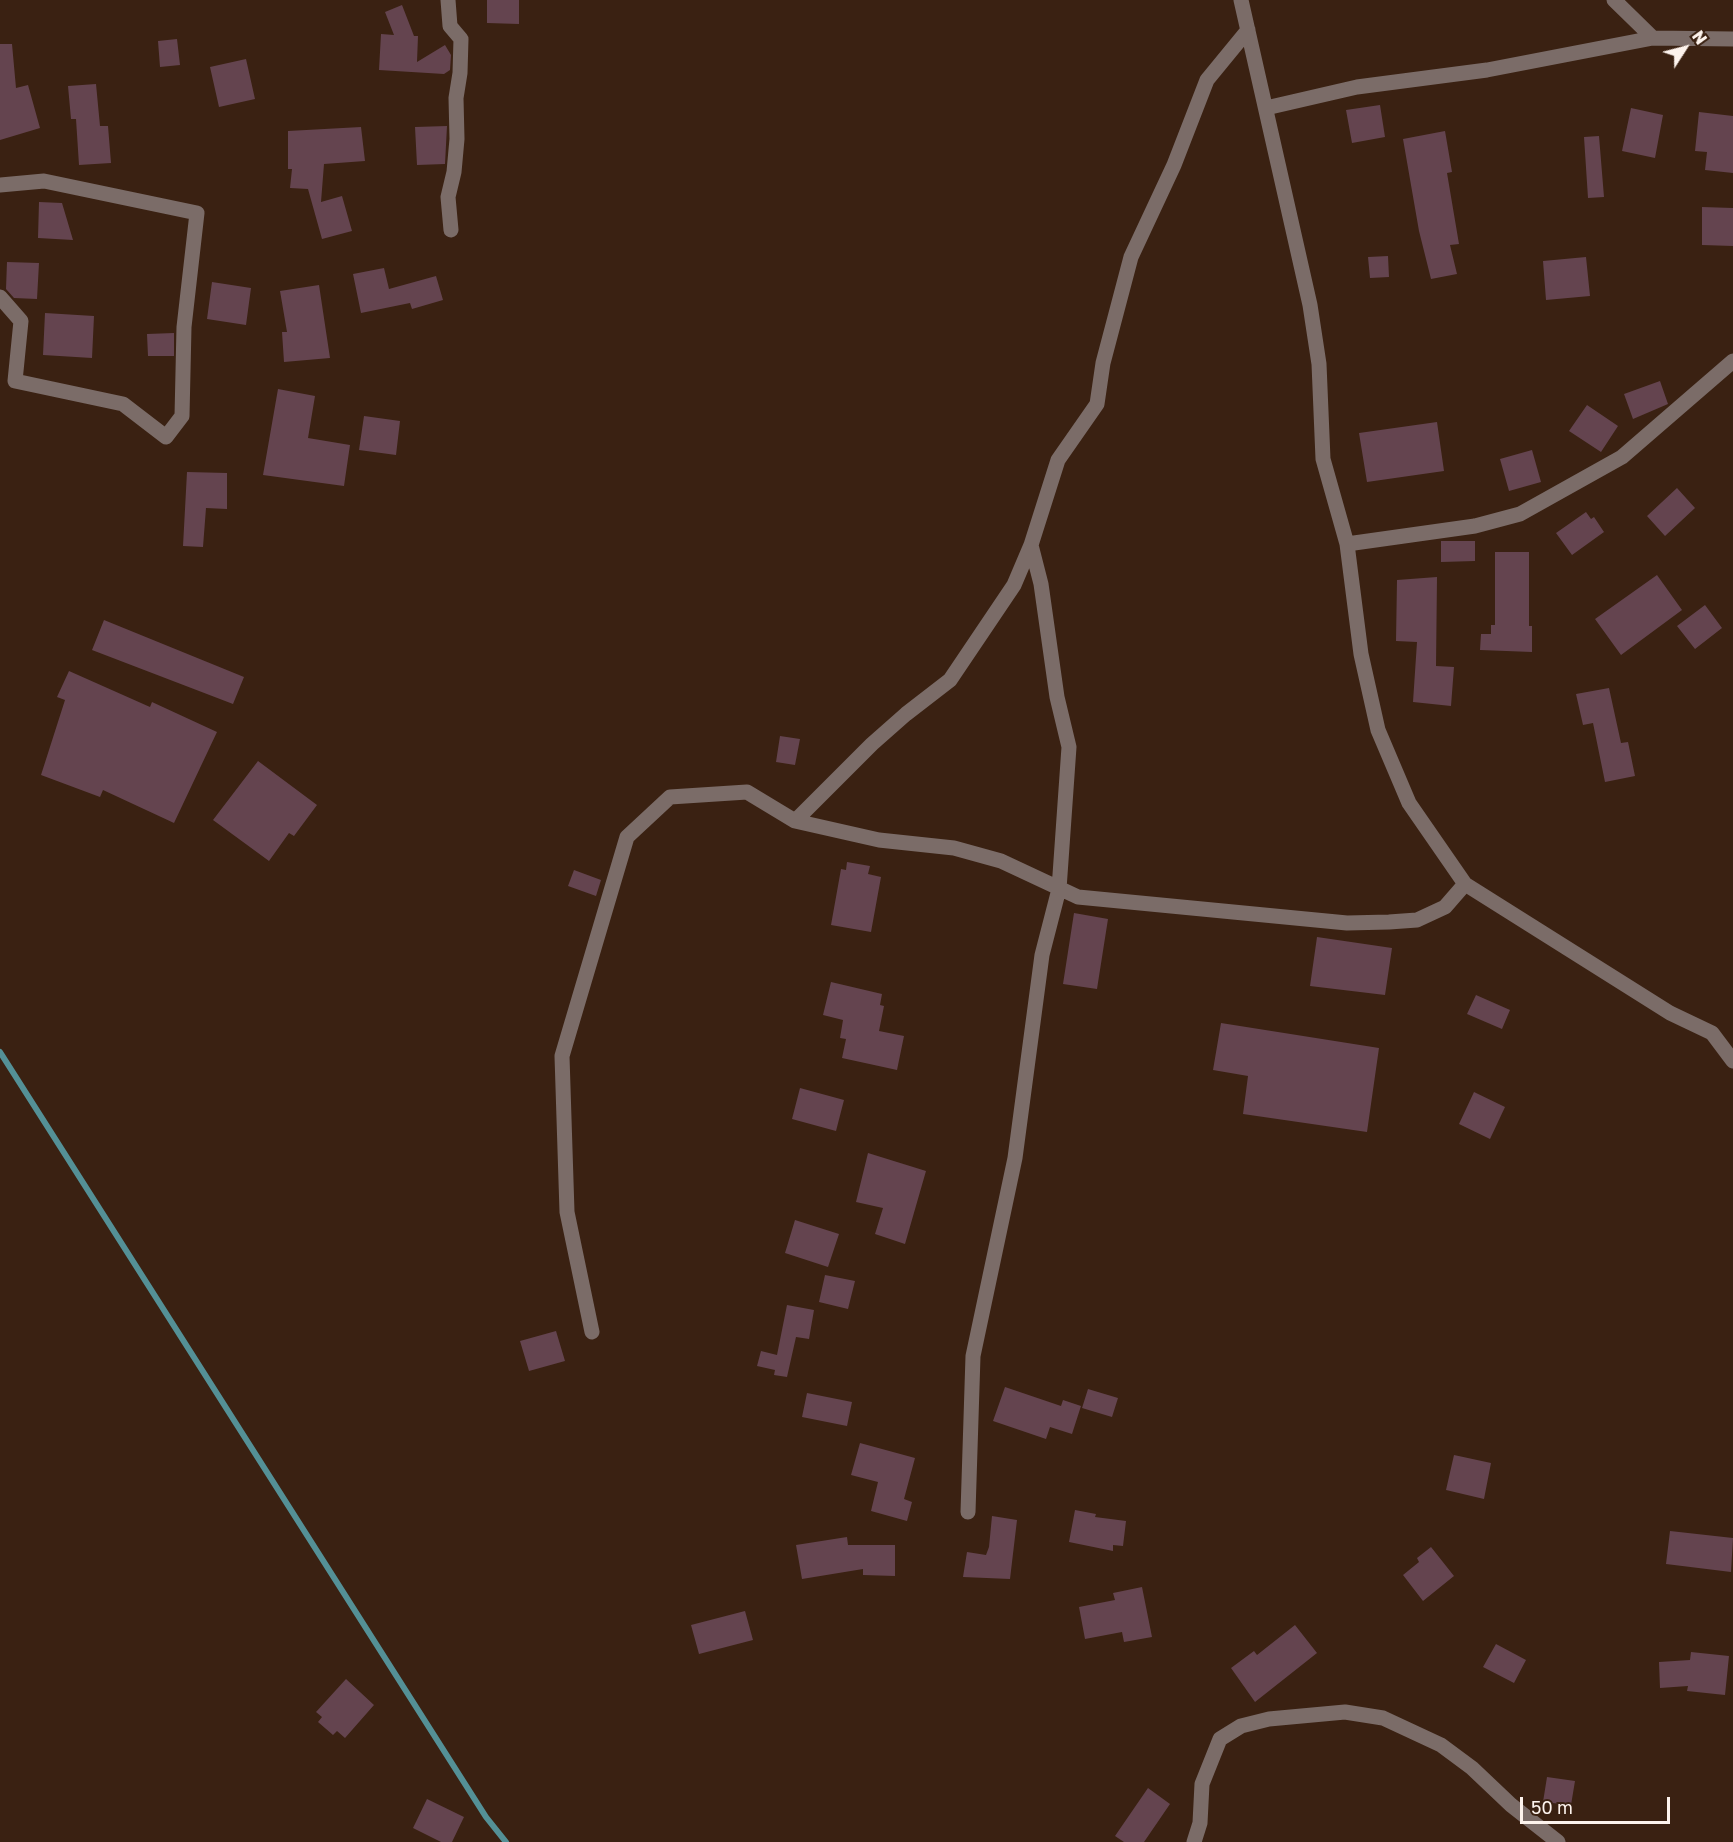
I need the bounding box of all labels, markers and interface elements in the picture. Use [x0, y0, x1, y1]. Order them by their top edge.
north arrow [1655, 18, 1715, 78]
text: N [1688, 27, 1711, 48]
scale bar [1523, 1785, 1673, 1823]
text: 50 m [1531, 1796, 1573, 1818]

